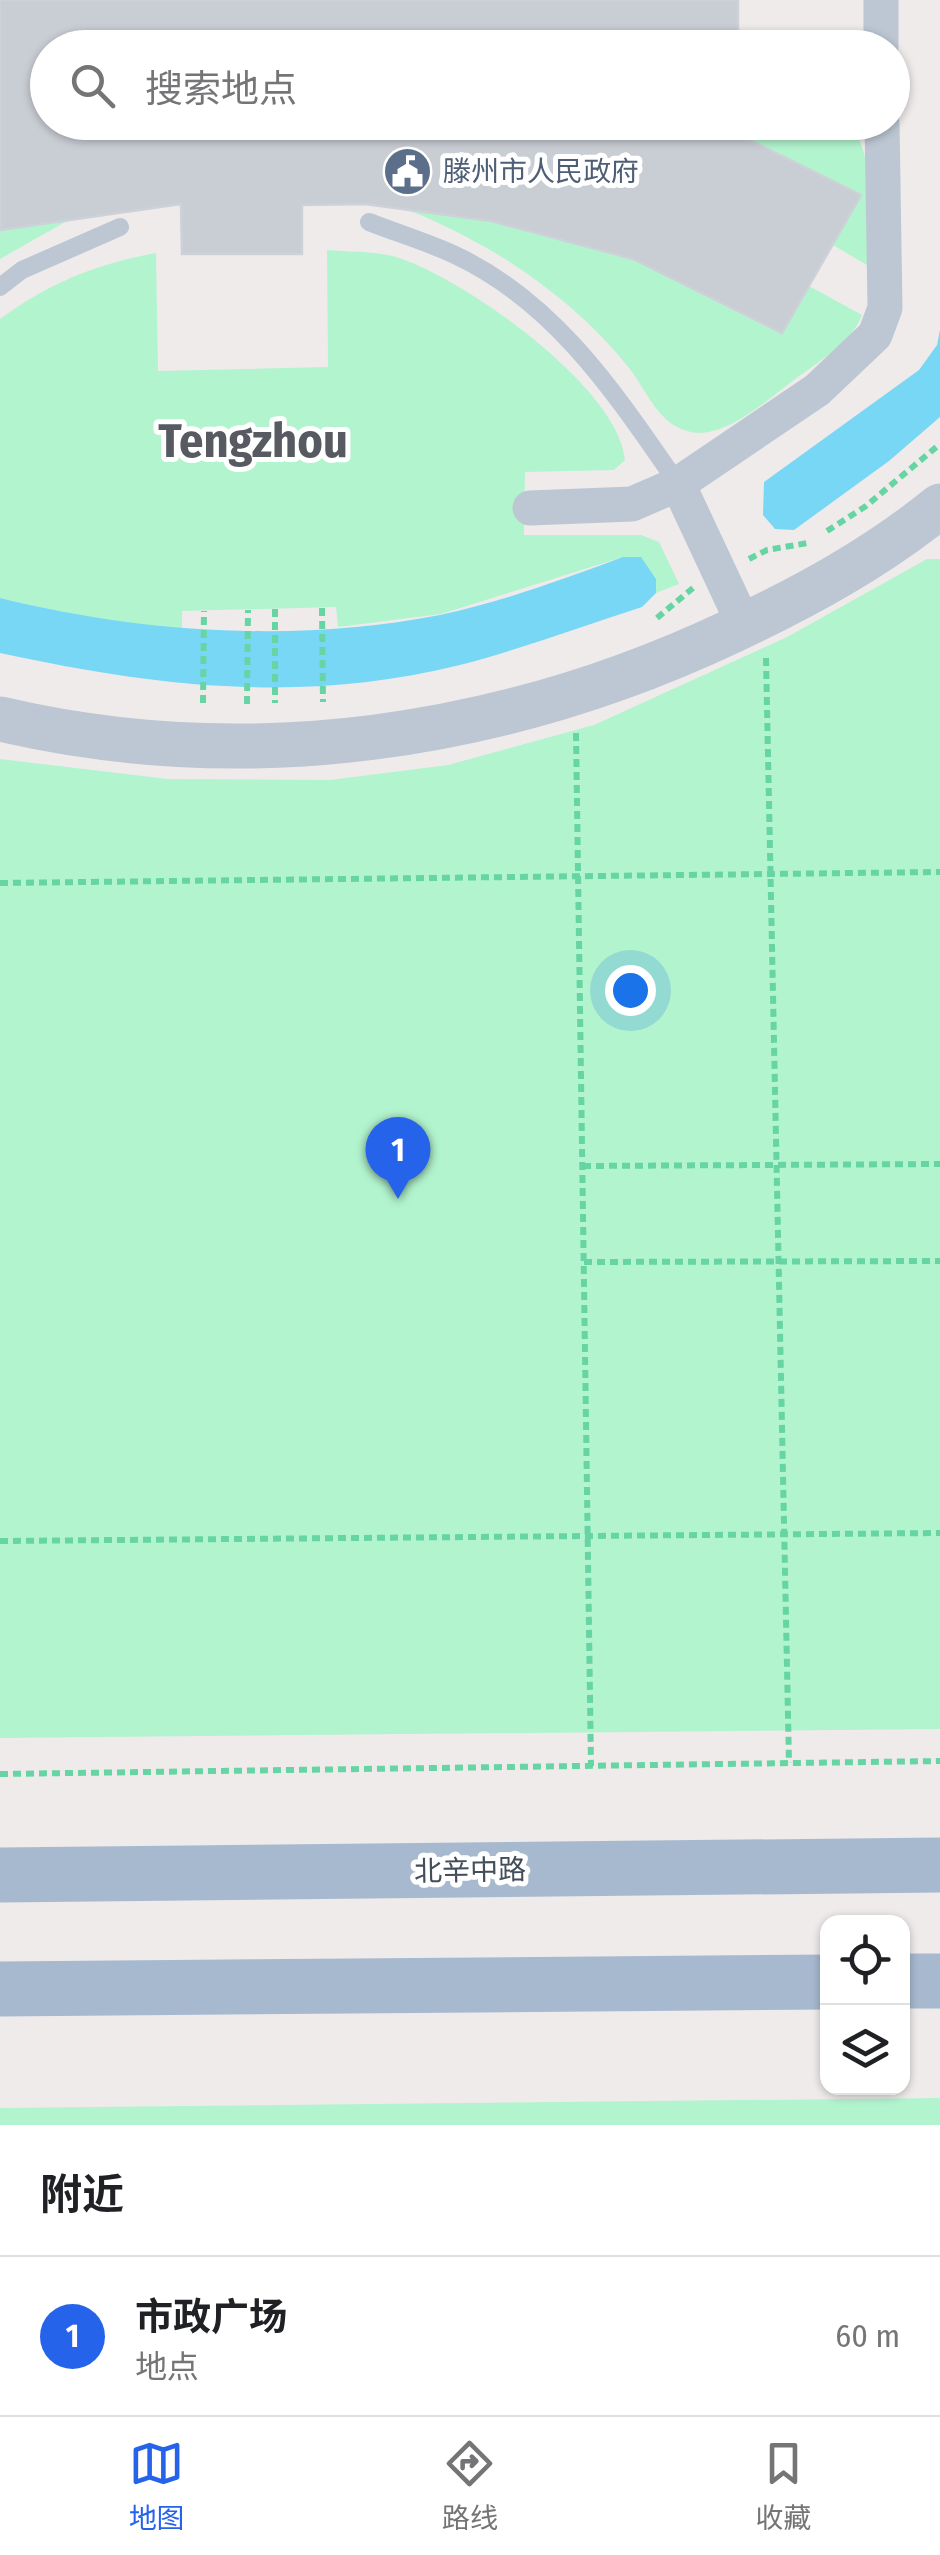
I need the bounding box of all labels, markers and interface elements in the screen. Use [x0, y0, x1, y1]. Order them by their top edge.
search box [30, 30, 910, 140]
icon: search [65, 58, 120, 113]
text: 搜索地点 [145, 66, 297, 112]
public building icon: 滕州市人民政府 [382, 145, 434, 197]
place label: 滕州市人民政府 [443, 155, 639, 188]
district label: Tengzhou [158, 412, 348, 470]
your location [605, 965, 656, 1016]
pin: 1 [366, 1116, 430, 1199]
street label: 北辛中路 [414, 1853, 526, 1888]
map controls [820, 1915, 910, 2095]
button: locate [820, 1915, 910, 2005]
button: layers [820, 2005, 910, 2095]
text: 附近 [40, 2170, 124, 2220]
text: 市政广场 [135, 2294, 287, 2340]
text: 1 [66, 2317, 79, 2355]
text: 60 m [835, 2317, 900, 2355]
text: 地点 [135, 2348, 199, 2386]
tab: 地图 [129, 2436, 185, 2536]
tab: 路线 [442, 2436, 498, 2536]
tab: 收藏 [755, 2436, 811, 2536]

